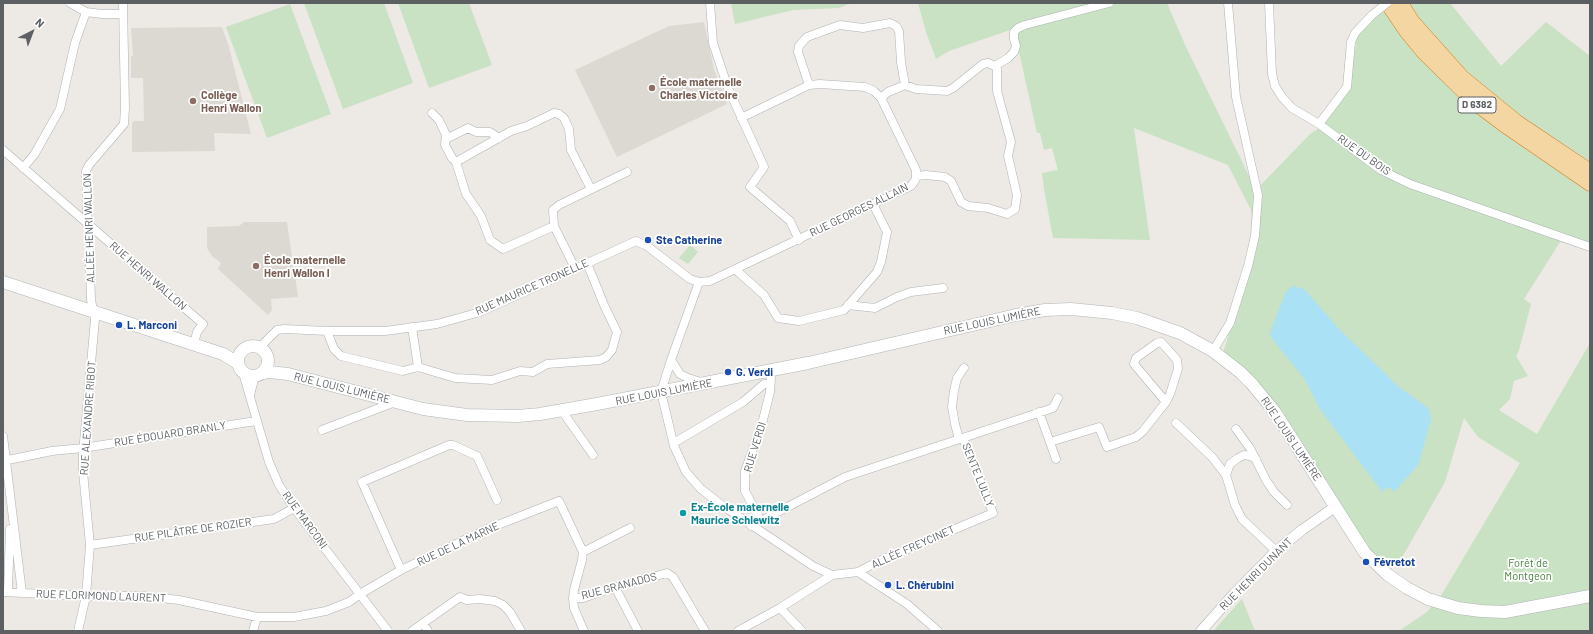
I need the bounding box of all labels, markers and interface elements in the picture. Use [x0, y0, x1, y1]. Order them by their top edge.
north arrow [12, 12, 52, 52]
text: N [33, 15, 47, 30]
place label: École maternelle Charles Victoire [660, 75, 742, 101]
marker: École maternelle Charles Victoire [647, 83, 657, 93]
place label: Collège Henri Wallon [201, 88, 261, 114]
marker: Collège Henri Wallon [188, 96, 198, 106]
road number: D 6382 [1458, 97, 1496, 113]
street label: RUE DU BOIS [1335, 132, 1393, 178]
street label: ALLÉE HENRI WALLON [80, 173, 98, 283]
street label: RUE GEORGES ALLAIN [807, 180, 911, 240]
place label: Ste Catherine [656, 233, 722, 247]
marker: Ste Catherine [643, 235, 653, 245]
street label: RUE HENRI WALLON [107, 239, 189, 313]
place label: École maternelle Henri Wallon I [264, 253, 346, 279]
street label: RUE MAURICE TRONELLE [473, 256, 591, 318]
marker: École maternelle Henri Wallon I [251, 261, 261, 271]
street label: RUE LOUIS LUMIÈRE [942, 304, 1042, 338]
place label: L. Marconi [127, 318, 177, 332]
marker: L. Marconi [114, 320, 124, 330]
street label: RUE ALEXANDRE RIBOT [77, 360, 99, 476]
place label: G. Verdi [736, 365, 773, 379]
marker: G. Verdi [723, 367, 733, 377]
street label: RUE LOUIS LUMIÈRE [293, 370, 391, 406]
street label: RUE LOUIS LUMIÈRE [614, 376, 714, 408]
street label: RUE LOUIS LUMIÈRE [1258, 394, 1324, 484]
street label: RUE ÉDOUARD BRANLY [113, 419, 227, 449]
street label: RUE VERDI [741, 420, 769, 474]
street label: SENTE LULLY [959, 441, 997, 509]
street label: RUE MARCONI [280, 489, 330, 551]
place label: Ex-École maternelle Maurice Schlewitz [691, 500, 789, 526]
marker: Ex-École maternelle Maurice Schlewitz [678, 508, 688, 518]
street label: RUE PILÂTRE DE ROZIER [134, 515, 252, 545]
street label: RUE DE LA MARNE [415, 519, 501, 569]
street label: ALLÉE FREYCINET [869, 523, 957, 571]
street label: RUE HENRI DUNANT [1217, 535, 1295, 613]
place label: Févretot [1374, 555, 1415, 569]
park label: Forêt de Montgeon [1504, 556, 1552, 582]
marker: Févretot [1361, 557, 1371, 567]
street label: RUE GRANADOS [580, 570, 658, 602]
place label: L. Chérubini [896, 578, 954, 592]
marker: L. Chérubini [883, 580, 893, 590]
street label: RUE FLORIMOND LAURENT [36, 587, 166, 605]

